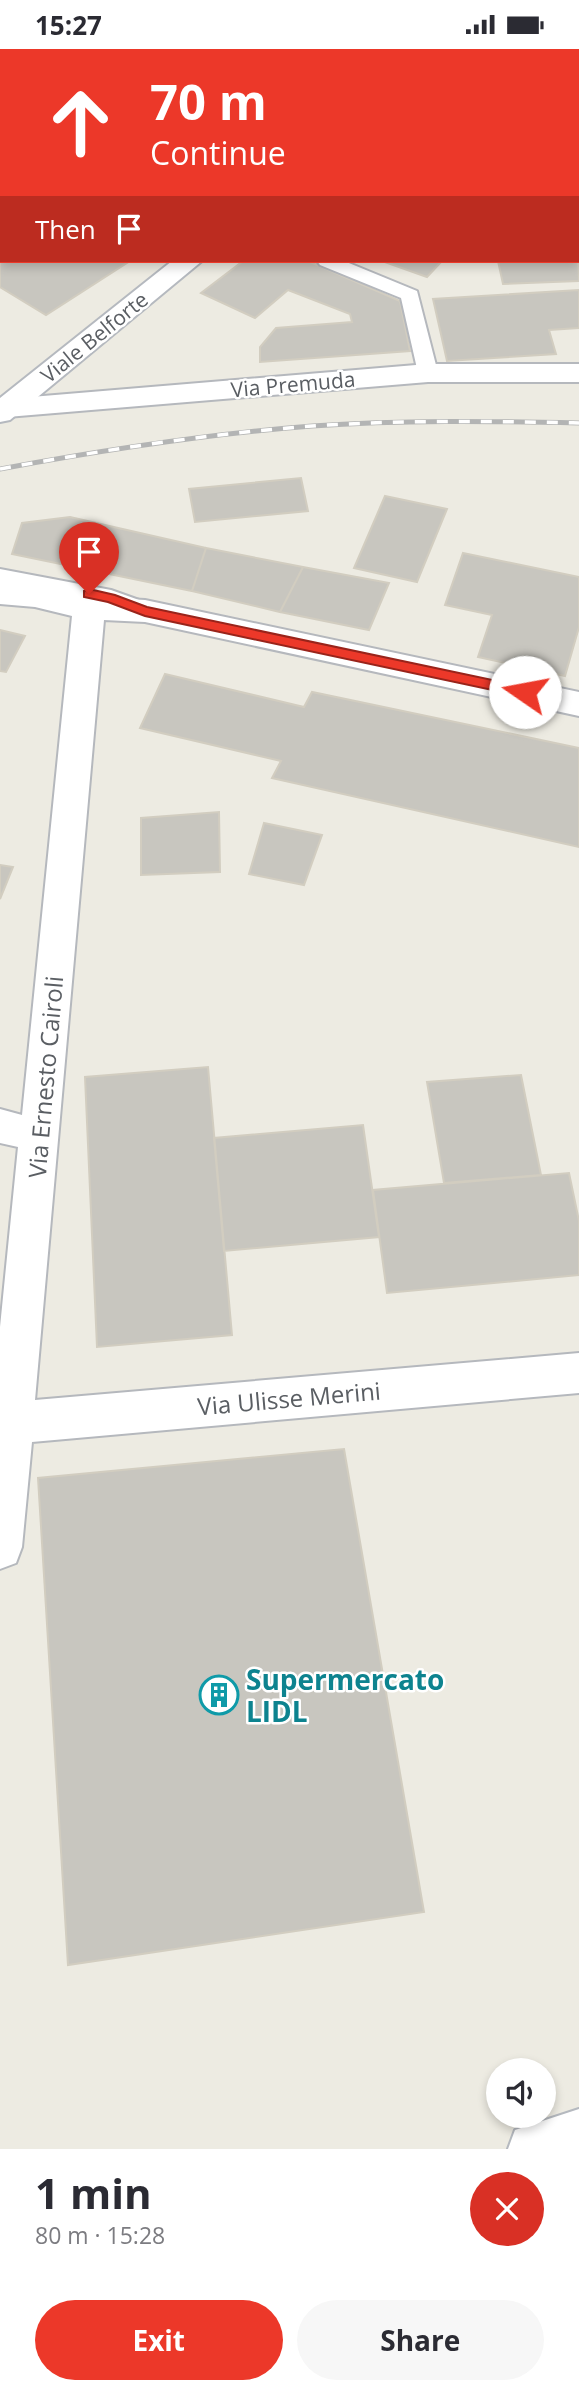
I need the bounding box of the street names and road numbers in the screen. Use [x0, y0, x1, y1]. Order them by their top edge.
street label: Viale Belforte [35, 285, 153, 389]
street label: Via Premuda [230, 365, 356, 403]
street label: Via Ernesto Cairoli [20, 975, 70, 1179]
street label: Via Ulisse Merini [196, 1374, 382, 1422]

